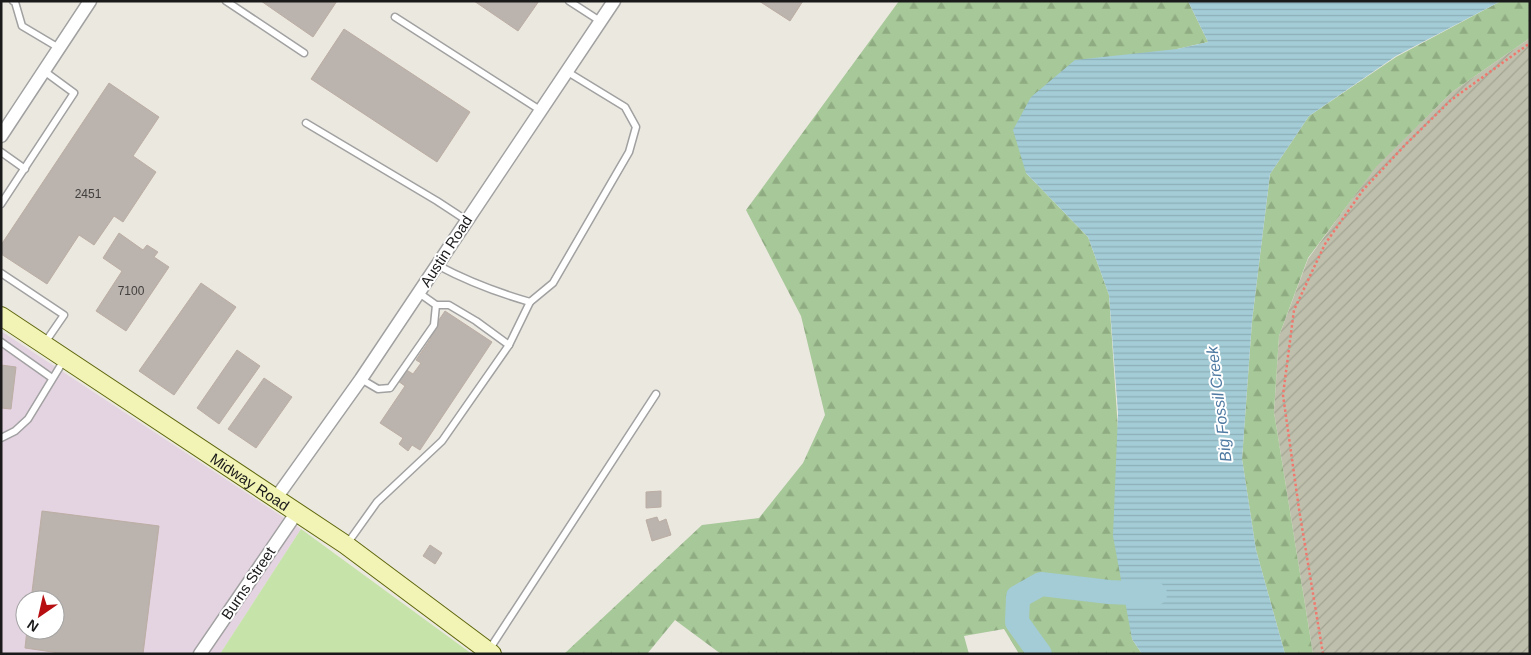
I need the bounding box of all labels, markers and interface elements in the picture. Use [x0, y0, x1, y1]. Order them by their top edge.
house number: 2451 [75, 187, 102, 201]
street label: Austin Road [417, 212, 475, 290]
house number: 7100 [118, 284, 145, 298]
water label: Big Fossil Creek [1203, 344, 1235, 463]
street label: Midway Road [208, 449, 293, 514]
street label: Burns Street [218, 543, 279, 622]
north arrow [15, 590, 65, 640]
text: N [24, 616, 41, 635]

